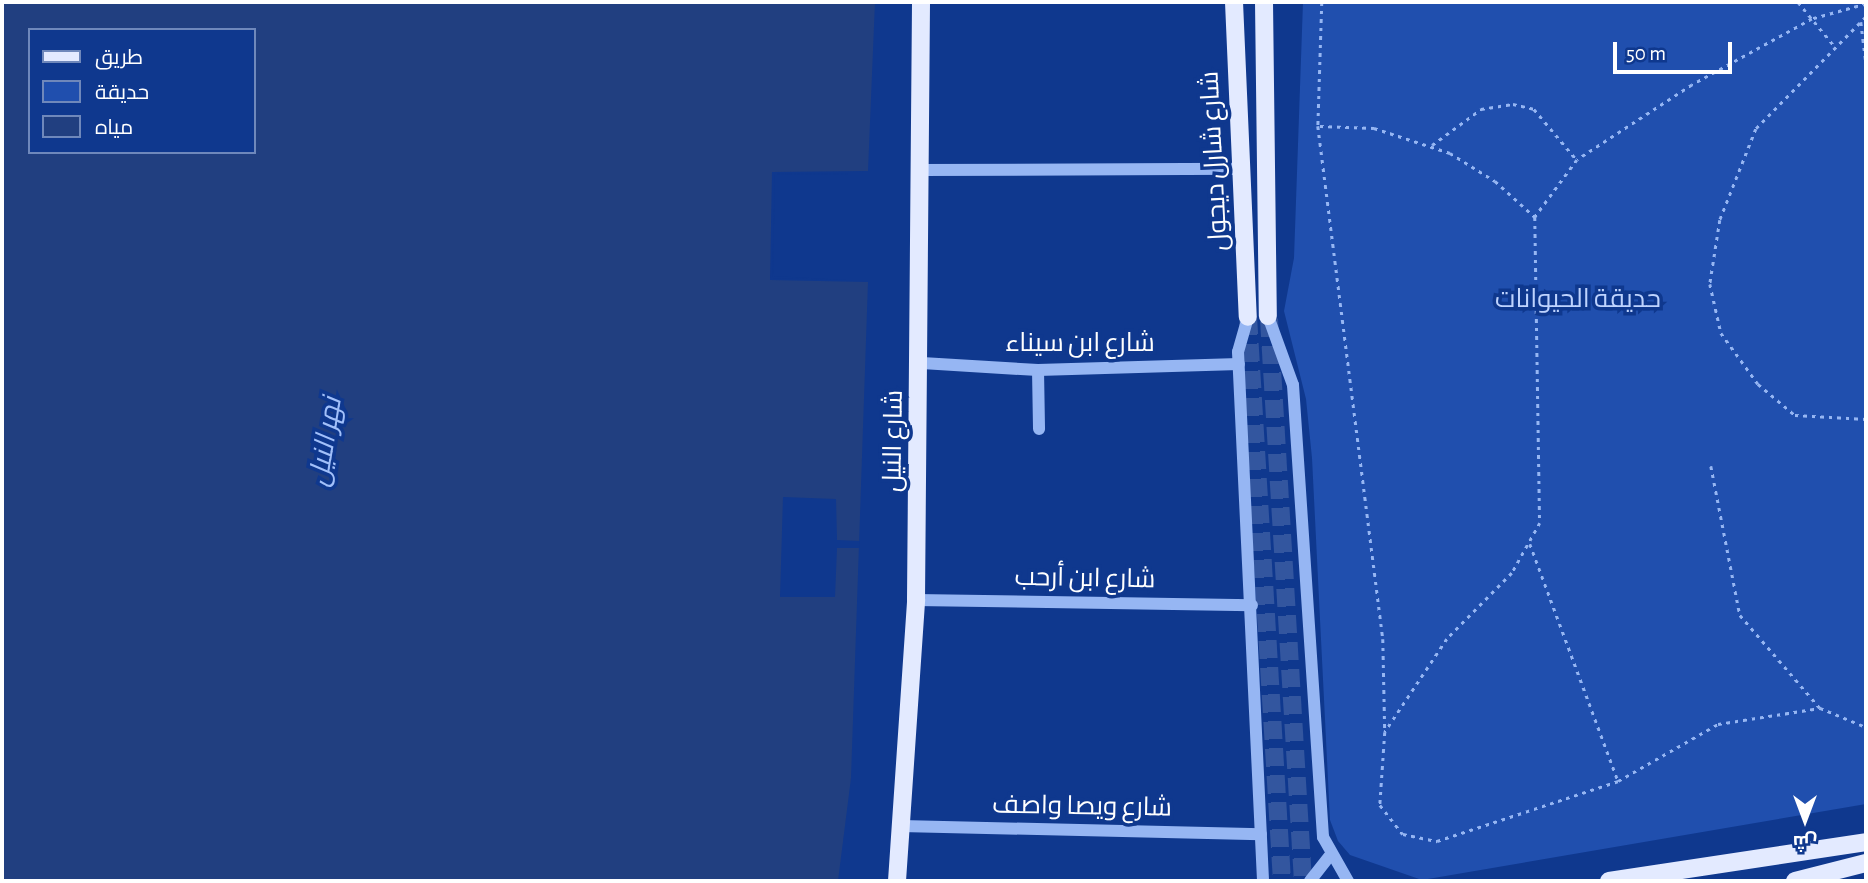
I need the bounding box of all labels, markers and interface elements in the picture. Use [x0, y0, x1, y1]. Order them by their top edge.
legend [28, 28, 256, 154]
scale bar [1616, 28, 1735, 72]
text: 50 m [1626, 43, 1666, 64]
text: طريق [95, 47, 143, 68]
street label: شارع شارل ديجول [1195, 70, 1235, 252]
text: حديقة [95, 82, 149, 103]
text: مياه [95, 117, 133, 138]
park label: حديقة الحيوانات [1495, 284, 1661, 316]
street label: شارع ابن سيناء [1005, 328, 1155, 360]
street label: شارع النيل [878, 390, 910, 492]
water label: نهر النيل [302, 395, 350, 489]
street label: شارع ابن أرحب [1014, 562, 1156, 596]
north arrow [1770, 785, 1840, 855]
street label: شارع ويصا واصف [992, 790, 1172, 824]
text: ش [1793, 832, 1817, 851]

